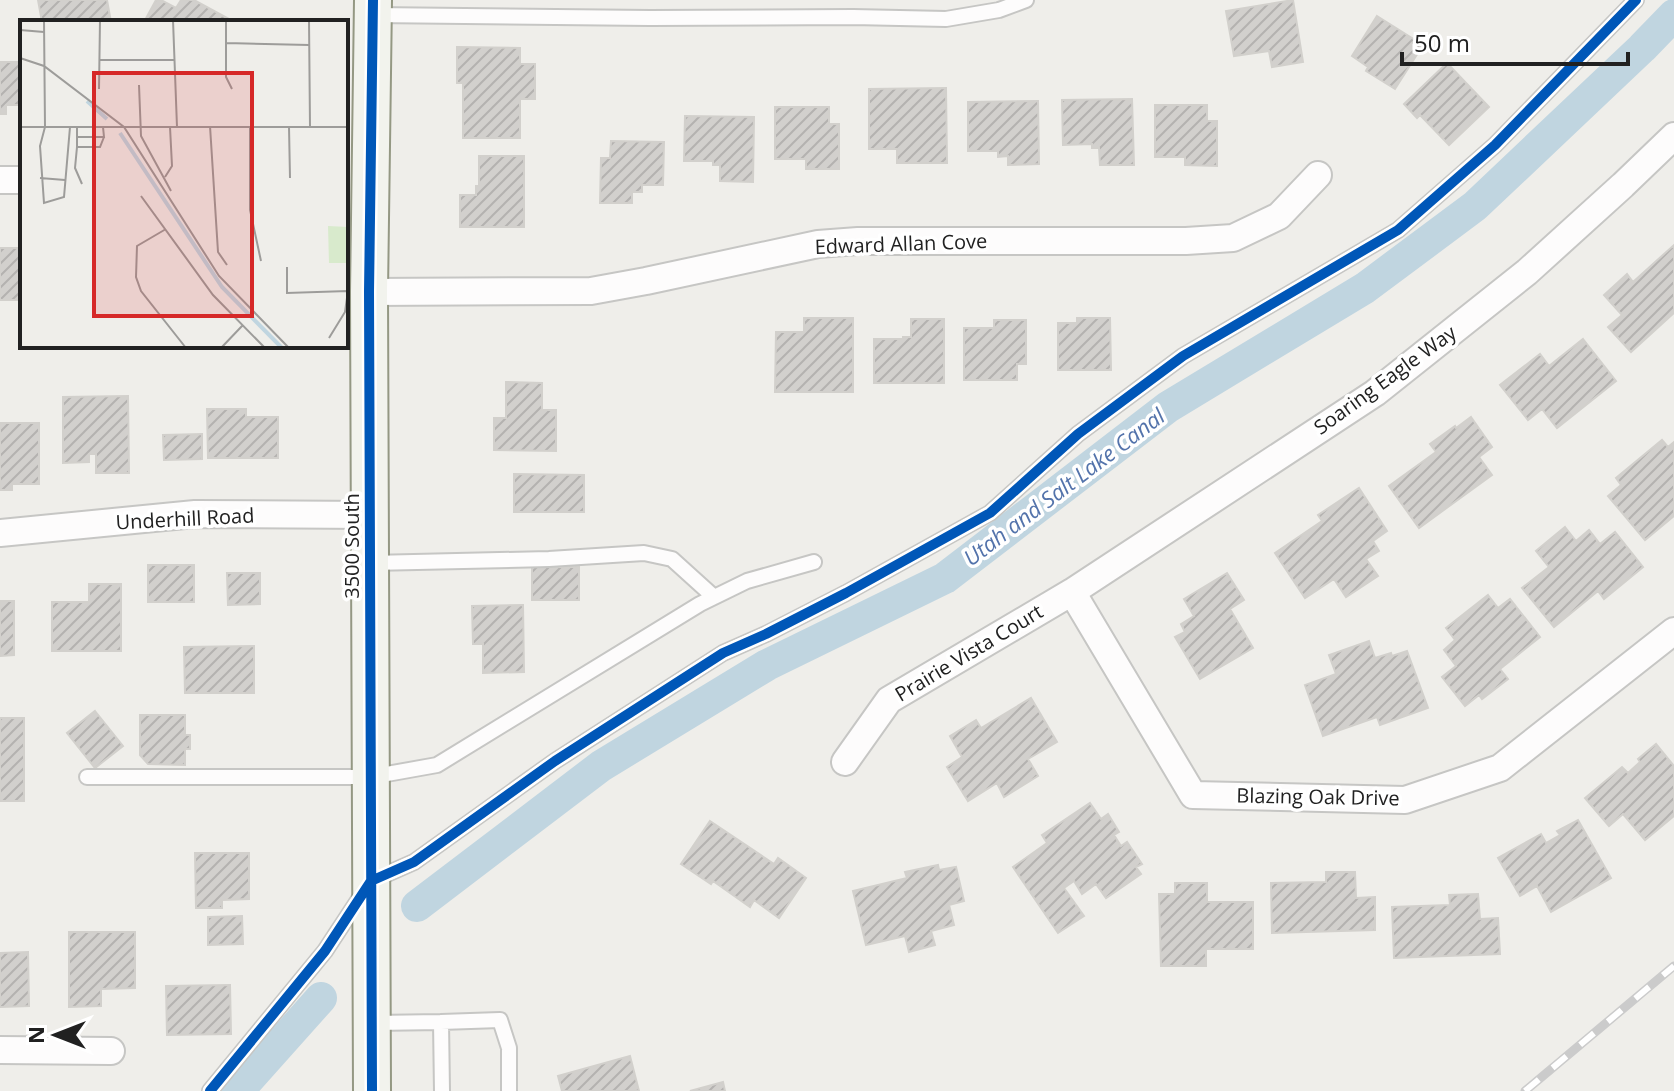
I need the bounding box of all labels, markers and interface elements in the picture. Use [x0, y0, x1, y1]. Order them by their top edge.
scale bar [1402, 16, 1628, 66]
inset map [20, 20, 348, 348]
text: 50 m [1414, 26, 1470, 59]
street label: Edward Allan Cove [814, 227, 988, 260]
street label: Soaring Eagle Way [1308, 318, 1462, 440]
water label: Utah and Salt Lake Canal [957, 400, 1171, 572]
street label: 3500 South [338, 493, 365, 599]
street label: Underhill Road [115, 501, 255, 536]
street label: Prairie Vista Court [890, 598, 1048, 707]
street label: Blazing Oak Drive [1236, 782, 1400, 811]
north arrow [16, 995, 96, 1075]
text: N [20, 1026, 50, 1044]

